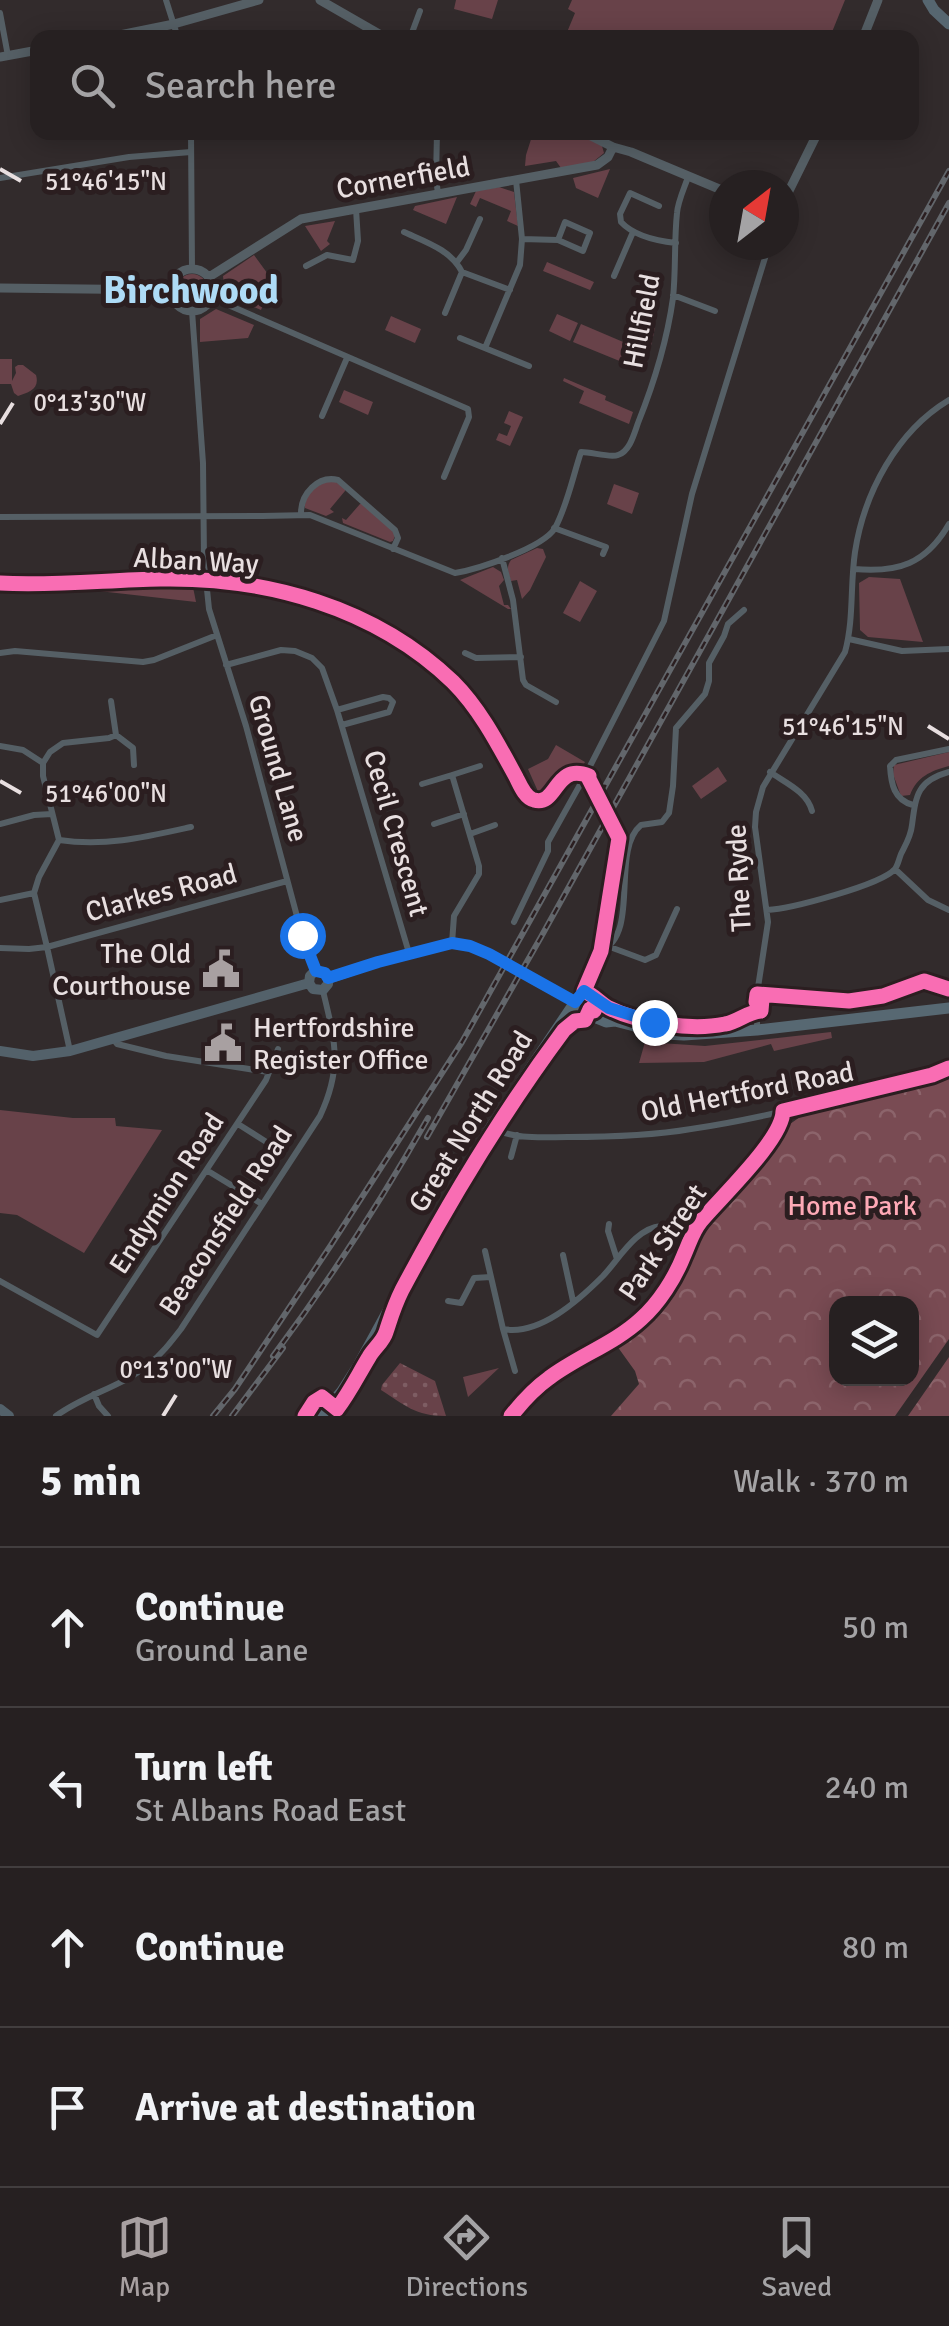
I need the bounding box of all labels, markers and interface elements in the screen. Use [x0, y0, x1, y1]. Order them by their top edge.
search box [30, 30, 919, 140]
icon: search [65, 58, 120, 113]
text: Search here [145, 62, 337, 109]
street label: Cornerfield [334, 150, 473, 206]
text: 51°46'15"N [45, 166, 167, 197]
north arrow [709, 170, 799, 260]
district label: Birchwood [103, 267, 279, 314]
street label: Hillfield [616, 271, 668, 371]
text: 0°13'30"W [34, 387, 146, 418]
street label: Alban Way [133, 541, 259, 581]
street label: Ground Lane [241, 691, 315, 846]
text: 51°46'15"N [782, 711, 904, 742]
street label: Cecil Crescent [356, 746, 436, 920]
text: 51°46'00"N [45, 778, 167, 809]
street label: The Ryde [719, 823, 759, 933]
street label: Clarkes Road [82, 856, 241, 930]
route start [280, 913, 326, 959]
place label: The Old Courthouse [52, 937, 191, 1003]
public building icon: The Old Courthouse [200, 948, 242, 990]
route end [632, 1000, 678, 1046]
place label: Hertfordshire Register Office [253, 1011, 428, 1077]
public building icon: Hertfordshire Register Office [202, 1022, 244, 1064]
street label: Great North Road [402, 1025, 540, 1218]
street label: Old Hertford Road [638, 1055, 857, 1129]
street label: Endymion Road [102, 1107, 231, 1280]
street label: Beaconsfield Road [152, 1119, 300, 1322]
street label: Park Street [612, 1178, 714, 1307]
park label: Home Park [787, 1189, 917, 1223]
map controls [829, 1296, 919, 1386]
button: layers [829, 1296, 919, 1386]
text: 0°13'00"W [120, 1354, 232, 1385]
text: 5 min [40, 1456, 141, 1507]
text: Walk · 370 m [733, 1462, 909, 1501]
text: Continue [135, 1584, 285, 1631]
icon: ahead [40, 1600, 95, 1655]
text: 50 m [842, 1608, 909, 1647]
text: Ground Lane [135, 1631, 308, 1670]
text: Turn left [135, 1744, 273, 1791]
icon: left [40, 1760, 95, 1815]
text: 240 m [825, 1768, 909, 1807]
text: St Albans Road East [135, 1791, 406, 1830]
icon: ahead [40, 1920, 95, 1975]
text: Continue [135, 1924, 285, 1971]
text: 80 m [842, 1928, 909, 1967]
icon: arrive [40, 2080, 95, 2135]
text: Arrive at destination [135, 2084, 476, 2131]
tab: Map [117, 2210, 172, 2304]
tab: Directions [406, 2210, 528, 2304]
tab: Saved [762, 2210, 832, 2304]

